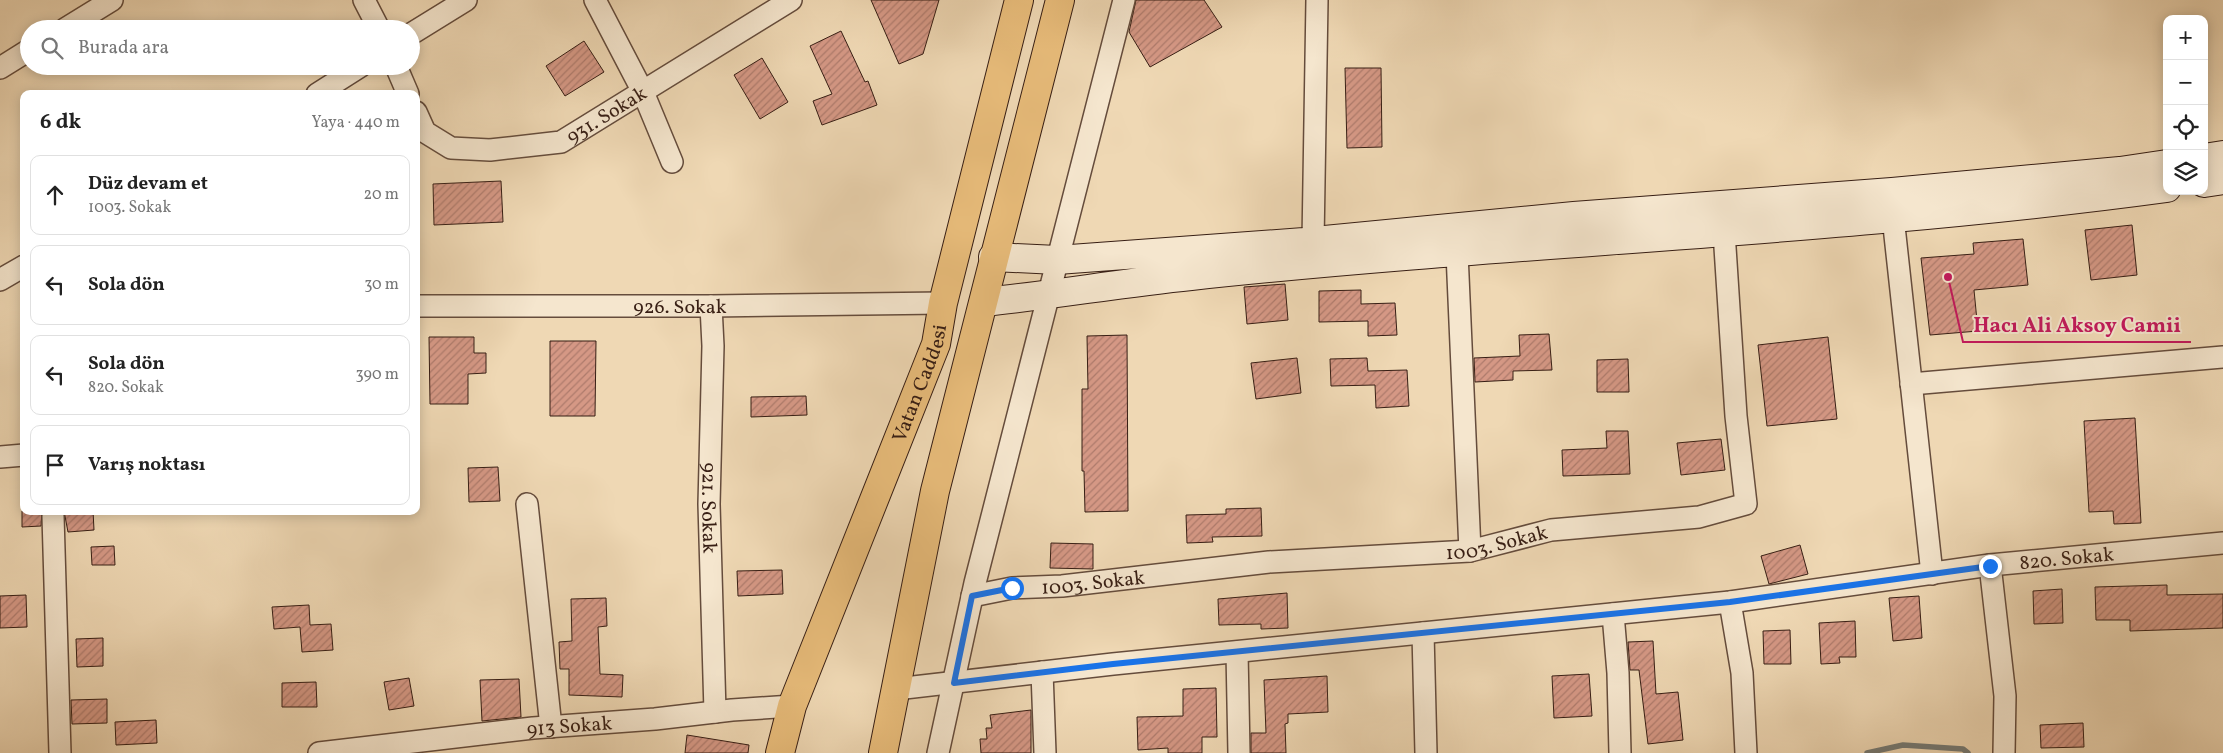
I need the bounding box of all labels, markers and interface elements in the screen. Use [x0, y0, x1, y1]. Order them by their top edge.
map controls [2163, 15, 2208, 195]
button: + [2163, 15, 2208, 60]
search box [20, 20, 420, 75]
icon: search [38, 34, 66, 62]
text: Burada ara [78, 35, 169, 61]
button: − [2163, 60, 2208, 105]
street label: 931. Sokak [562, 80, 653, 151]
button: locate [2163, 105, 2208, 150]
text: 6 dk [40, 108, 81, 137]
text: Yaya · 440 m [312, 112, 400, 134]
button: layers [2163, 150, 2208, 195]
text: Düz devam et [88, 171, 208, 197]
icon: ahead [41, 181, 69, 209]
text: 20 m [364, 184, 399, 206]
text: 1003. Sokak [88, 197, 171, 219]
icon: left [41, 271, 69, 299]
text: Sola dön [88, 272, 165, 298]
text: 30 m [364, 274, 399, 296]
street label: 926. Sokak [633, 294, 727, 322]
callout: Hacı Ali Aksoy Camii [1963, 306, 2191, 342]
text: Hacı Ali Aksoy Camii [1973, 312, 2181, 341]
street label: Vatan Caddesi [886, 322, 955, 447]
text: Sola dön [88, 351, 165, 377]
icon: left [41, 361, 69, 389]
text: 390 m [356, 364, 399, 386]
text: 820. Sokak [88, 377, 164, 399]
icon: arrive [41, 451, 69, 479]
text: Varış noktası [88, 452, 205, 478]
street label: 921. Sokak [693, 462, 722, 554]
street label: 1003. Sokak [1445, 519, 1551, 568]
street label: 820. Sokak [2018, 541, 2115, 578]
route end [1979, 555, 2002, 578]
street label: 1003. Sokak [1041, 564, 1147, 603]
route start [1001, 577, 1024, 600]
street label: 913 Sokak [525, 710, 613, 745]

